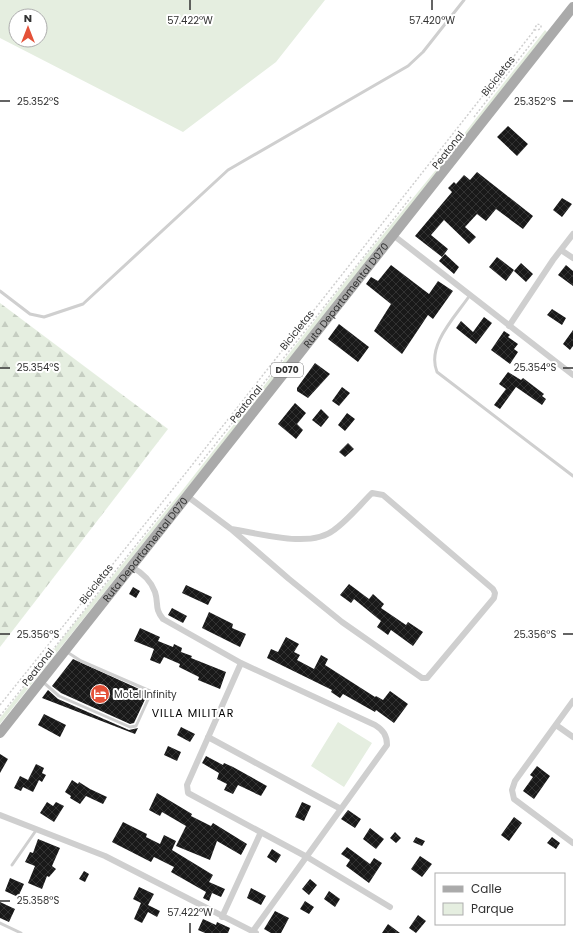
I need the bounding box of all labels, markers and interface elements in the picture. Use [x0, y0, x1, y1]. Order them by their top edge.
north arrow [8, 8, 48, 48]
text: N [24, 10, 32, 26]
text: 57.422°W [167, 13, 213, 28]
text: 57.420°W [409, 13, 455, 28]
street label: Bicicletas [477, 53, 519, 99]
text: 25.352°S [17, 94, 59, 109]
text: 25.352°S [514, 94, 556, 109]
street label: Peatonal [428, 128, 468, 172]
street label: Ruta Departamental D070 [300, 239, 392, 351]
street label: Bicicletas [276, 307, 318, 353]
text: 25.354°S [17, 360, 59, 375]
text: 25.354°S [514, 360, 556, 375]
road number: D070 [271, 363, 303, 377]
street label: Peatonal [226, 382, 266, 426]
street label: Ruta Departamental D070 [99, 494, 191, 605]
street label: Bicicletas [75, 561, 117, 607]
text: 25.356°S [17, 627, 59, 642]
text: 25.356°S [514, 627, 556, 642]
street label: Peatonal [18, 645, 58, 689]
hotel icon: Motel Infinity [89, 683, 111, 705]
place label: Motel Infinity [114, 687, 177, 702]
district label: VILLA MILITAR [152, 705, 234, 721]
legend [435, 873, 565, 925]
text: Calle [471, 880, 502, 897]
text: 25.358°S [17, 893, 59, 908]
text: Parque [471, 900, 514, 917]
text: 57.422°W [167, 905, 213, 920]

